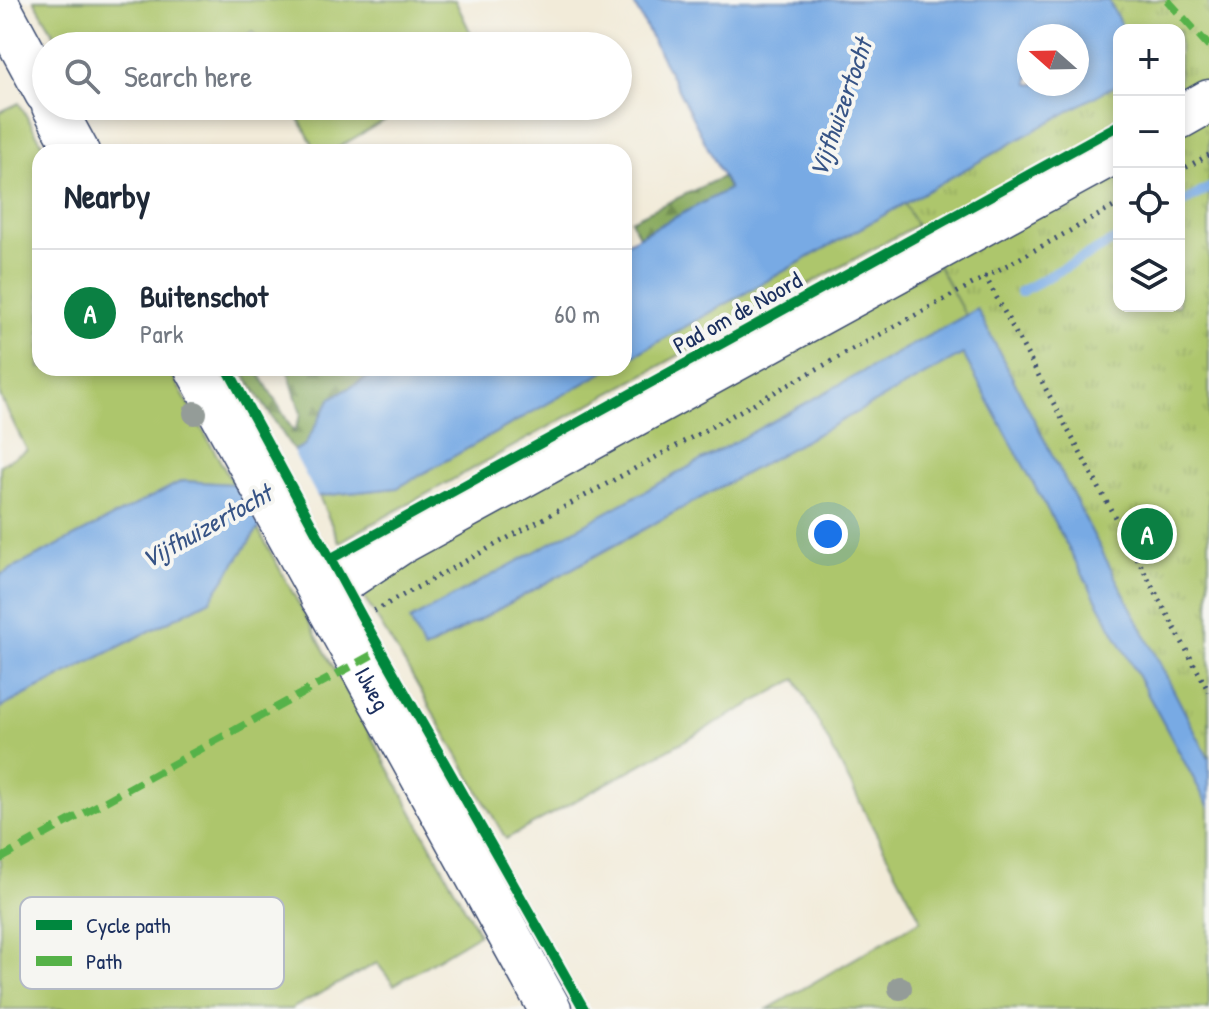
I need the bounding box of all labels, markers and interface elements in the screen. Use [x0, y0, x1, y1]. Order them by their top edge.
north arrow [1017, 24, 1089, 96]
map controls [1113, 24, 1185, 312]
button: + [1113, 24, 1185, 96]
water label: Vijfhuizertocht [800, 30, 881, 182]
search box [32, 32, 632, 120]
icon: search [60, 54, 104, 98]
text: Search here [124, 56, 252, 96]
button: − [1113, 96, 1185, 168]
button: locate [1113, 168, 1185, 240]
text: Nearby [64, 173, 150, 219]
button: layers [1113, 240, 1185, 312]
street label: Pad om de Noord [667, 263, 807, 361]
text: Buitenschot [140, 276, 268, 316]
text: A [84, 296, 96, 331]
text: 60 m [554, 296, 600, 331]
text: Park [140, 316, 184, 351]
water label: Vijfhuizertocht [135, 474, 281, 576]
pin: A [1121, 504, 1173, 564]
your location [808, 514, 848, 554]
street label: IJweg [348, 661, 398, 716]
legend [20, 897, 284, 989]
text: Cycle path [86, 910, 170, 940]
text: Path [86, 946, 122, 976]

